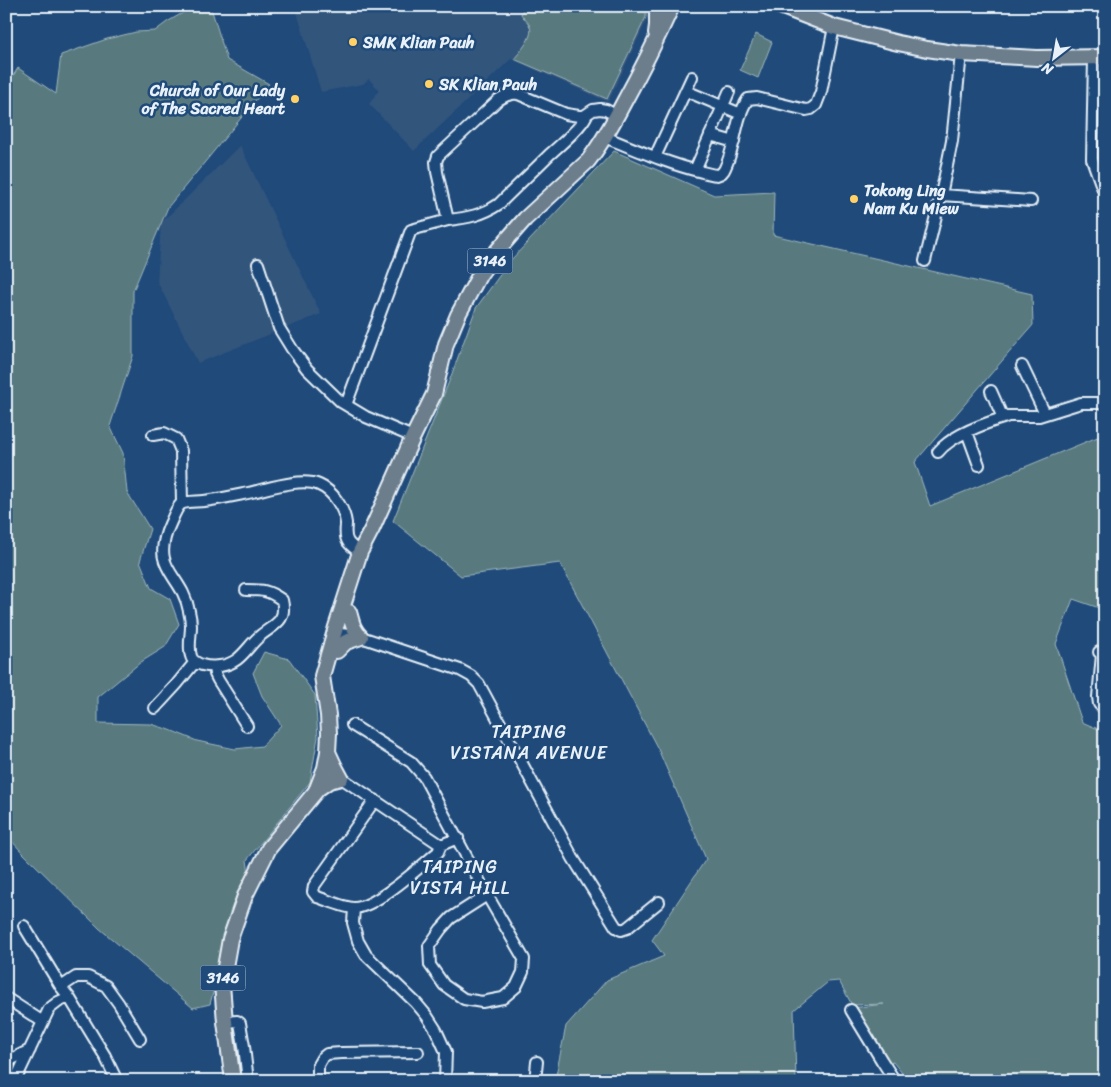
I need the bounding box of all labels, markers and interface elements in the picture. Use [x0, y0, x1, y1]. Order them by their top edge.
place label: SMK Klian Pauh [362, 28, 475, 57]
north arrow [1028, 32, 1078, 82]
marker: SMK Klian Pauh [347, 36, 359, 48]
text: N [1037, 55, 1059, 82]
place label: SK Klian Pauh [438, 70, 538, 99]
place label: Church of Our Lady of The Sacred Heart [141, 76, 286, 123]
marker: SK Klian Pauh [423, 78, 435, 90]
marker: Church of Our Lady of The Sacred Heart [289, 93, 301, 105]
place label: Tokong Ling Nam Ku Miew [863, 176, 960, 223]
marker: Tokong Ling Nam Ku Miew [848, 193, 860, 205]
road number: 3146 [468, 248, 512, 274]
district label: TAIPING VISTANA AVENUE [450, 716, 608, 769]
district label: TAIPING VISTA HILL [410, 851, 510, 904]
road number: 3146 [200, 966, 246, 990]

